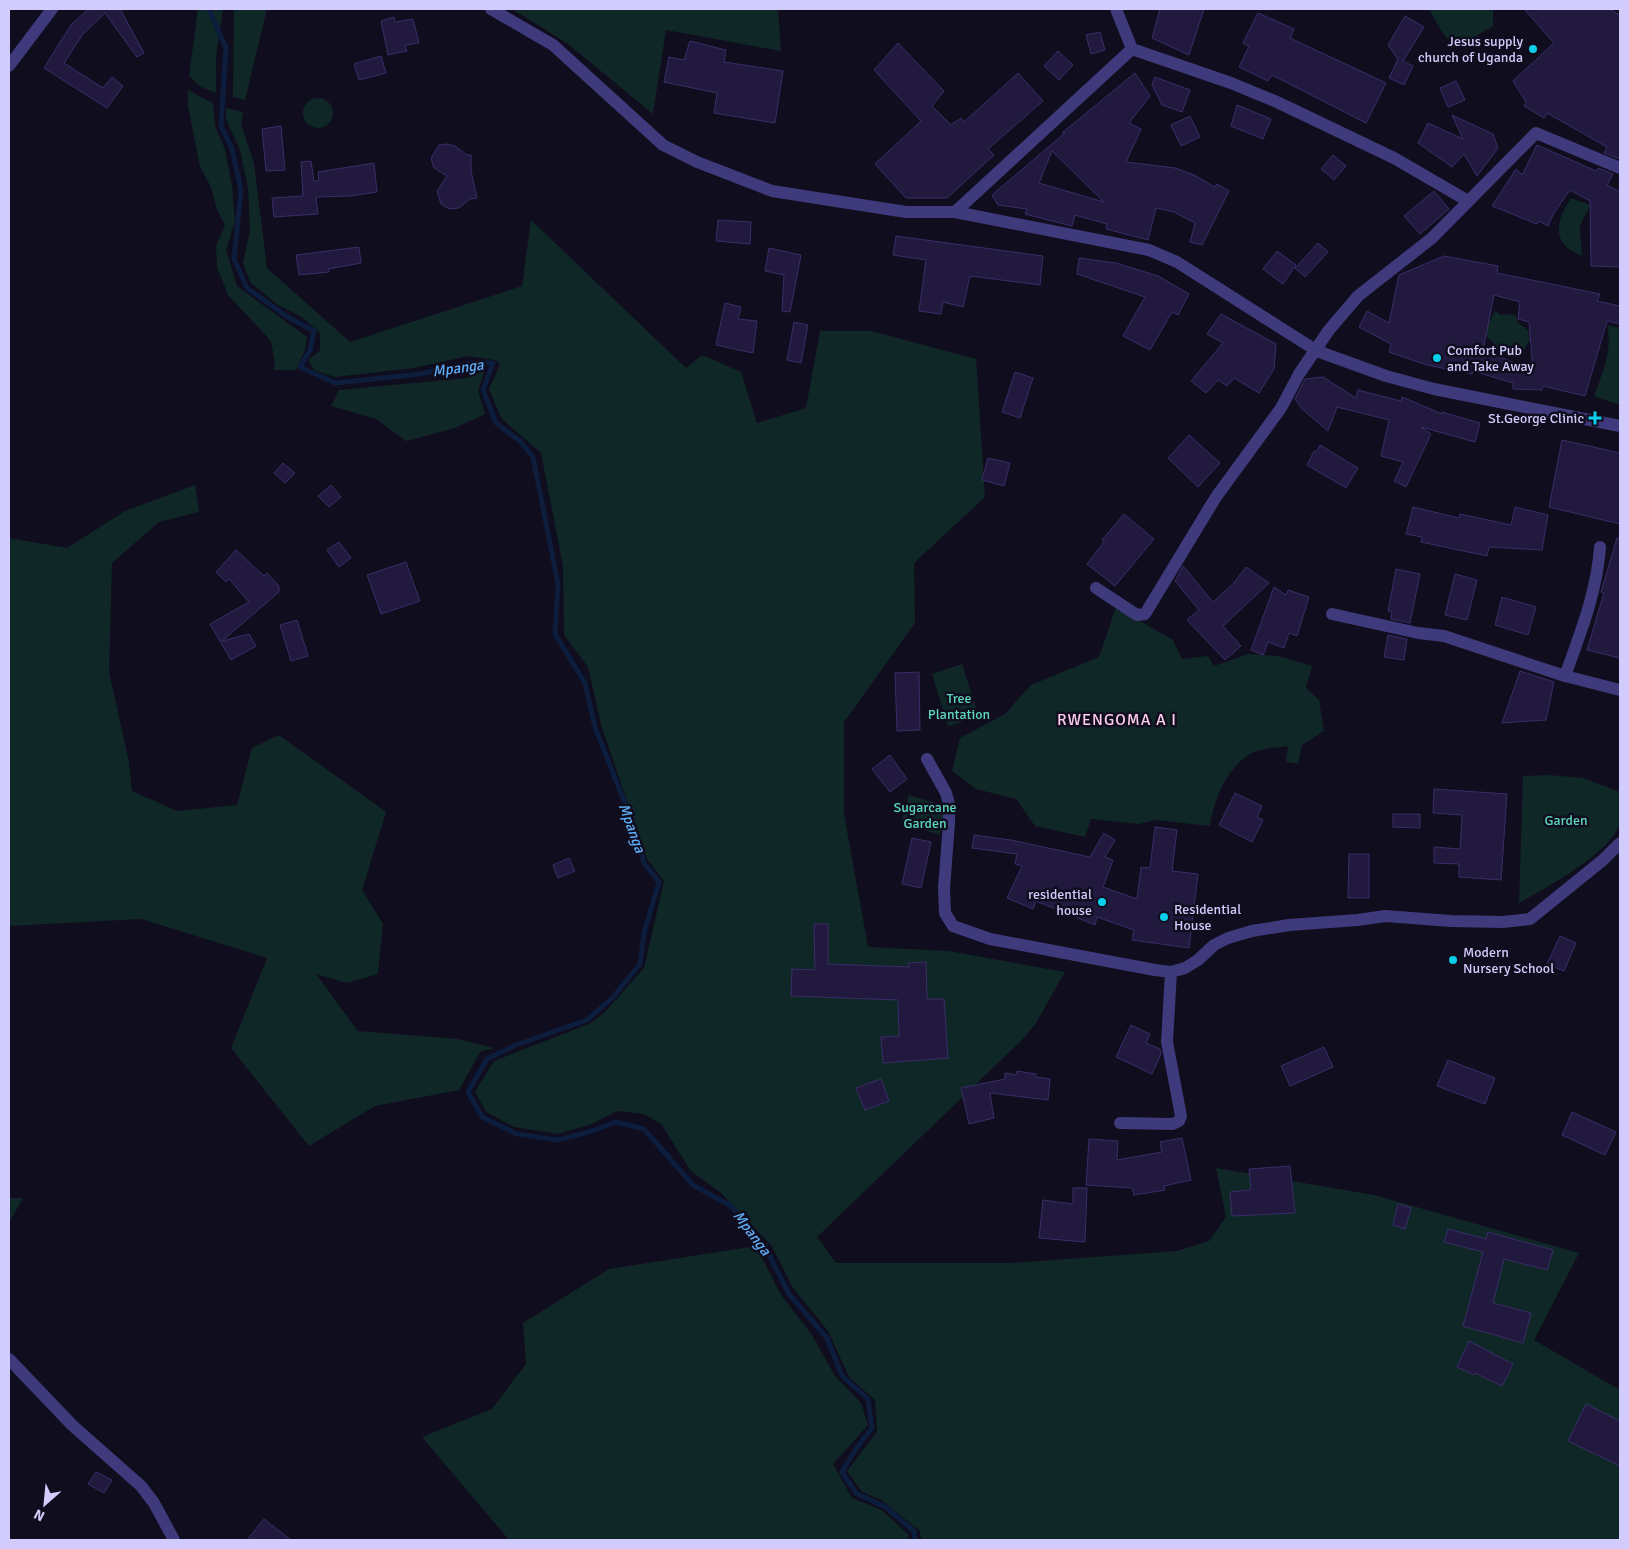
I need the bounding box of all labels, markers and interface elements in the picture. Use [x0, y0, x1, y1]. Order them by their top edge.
place label: Jesus supply church of Uganda [1418, 33, 1523, 66]
marker: Jesus supply church of Uganda [1527, 43, 1539, 55]
place label: Comfort Pub and Take Away [1447, 342, 1534, 375]
marker: Comfort Pub and Take Away [1431, 352, 1443, 364]
water label: Mpanga [431, 355, 485, 380]
place label: St.George Clinic [1488, 410, 1584, 427]
marker: St.George Clinic [1588, 411, 1602, 425]
park label: Tree Plantation [928, 690, 990, 723]
district label: RWENGOMA A I [1057, 710, 1177, 730]
park label: Sugarcane Garden [893, 799, 957, 832]
water label: Mpanga [615, 801, 649, 856]
park label: Garden [1544, 812, 1588, 829]
place label: residential house [1028, 886, 1092, 919]
marker: residential house [1096, 896, 1108, 908]
place label: Residential House [1174, 901, 1241, 934]
marker: Residential House [1158, 911, 1170, 923]
place label: Modern Nursery School [1463, 944, 1554, 977]
marker: Modern Nursery School [1447, 954, 1459, 966]
water label: Mpanga [729, 1207, 775, 1259]
north arrow [20, 1479, 70, 1529]
text: N [31, 1505, 48, 1525]

